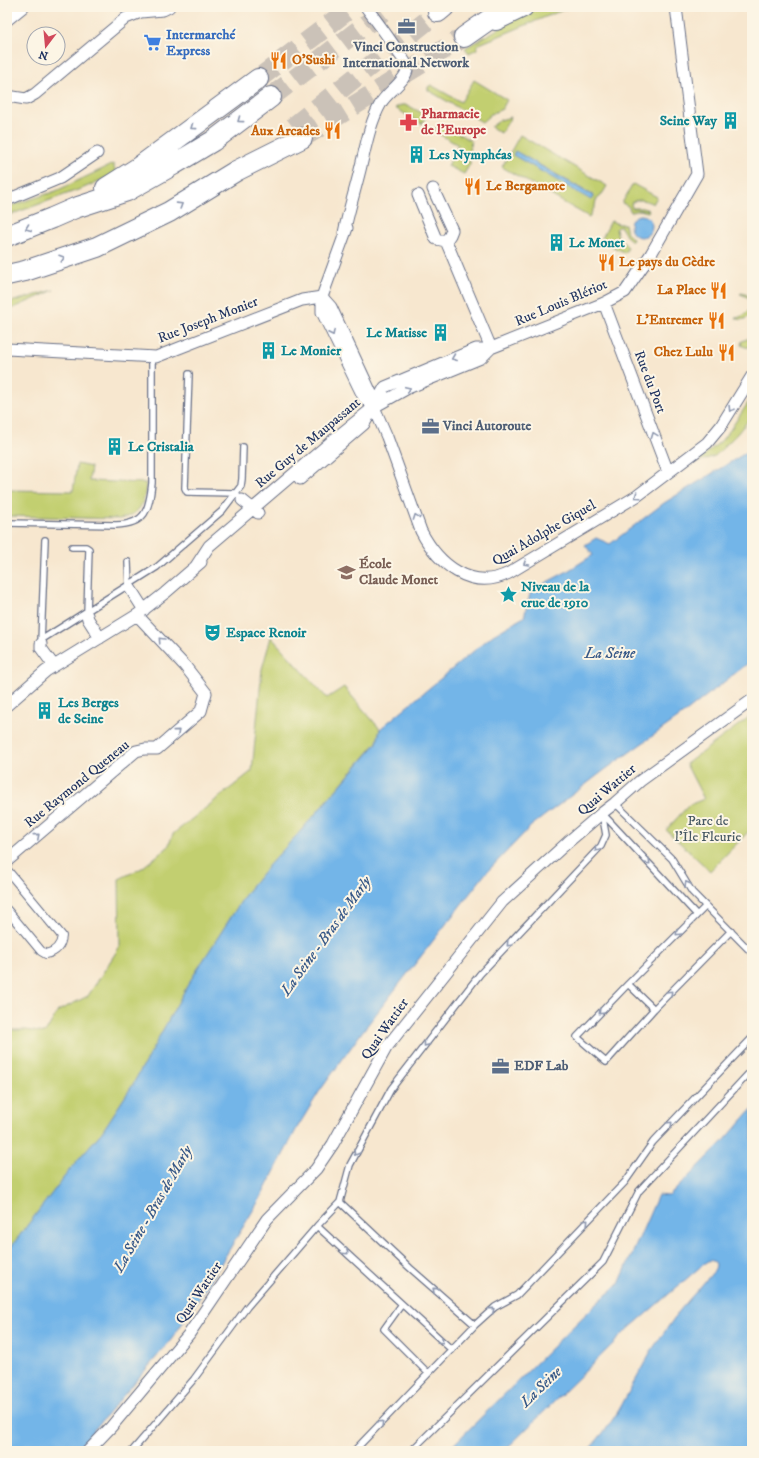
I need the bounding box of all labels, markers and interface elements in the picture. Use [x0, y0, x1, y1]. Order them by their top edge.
office icon: Vinci Construction International Network [396, 17, 416, 37]
north arrow [26, 26, 66, 66]
place label: Intermarché Express [166, 26, 235, 60]
supermarket icon: Intermarché Express [143, 33, 163, 53]
place label: Vinci Construction International Network [343, 38, 470, 72]
text: N [37, 47, 50, 63]
restaurant icon: O'Sushi [269, 50, 289, 70]
place label: O'Sushi [292, 51, 336, 69]
place label: Pharmacie de l'Europe [421, 105, 486, 139]
building icon: Seine Way [720, 111, 740, 131]
pharmacy icon: Pharmacie de l'Europe [398, 112, 418, 132]
place label: Seine Way [660, 112, 717, 130]
one-way arrow [237, 116, 244, 123]
restaurant icon: Aux Arcades [323, 121, 343, 141]
one-way arrow [191, 122, 198, 129]
place label: Aux Arcades [250, 122, 320, 140]
building icon: Les Nymphéas [406, 145, 426, 165]
place label: Les Nymphéas [429, 146, 512, 164]
restaurant icon: Le Bergamote [463, 176, 483, 196]
place label: Le Bergamote [486, 177, 565, 195]
one-way arrow [176, 202, 183, 210]
one-way arrow [25, 223, 32, 231]
building icon: Le Monet [546, 233, 566, 253]
place label: Le Monet [569, 234, 625, 252]
restaurant icon: Le pays du Cèdre [596, 252, 616, 272]
place label: Le pays du Cèdre [619, 253, 715, 271]
one-way arrow [58, 255, 65, 263]
street label: Rue Louis Blériot [512, 275, 610, 331]
restaurant icon: La Place [709, 280, 729, 300]
place label: La Place [657, 281, 706, 299]
street label: Rue Joseph Monier [155, 292, 261, 347]
restaurant icon: L'Entremer [706, 310, 726, 330]
place label: L'Entremer [636, 311, 704, 329]
building icon: Le Matisse [430, 323, 450, 343]
place label: Le Matisse [366, 324, 427, 342]
one-way arrow [327, 329, 335, 337]
building icon: Le Monier [258, 341, 278, 361]
place label: Le Monier [281, 342, 342, 360]
restaurant icon: Chez Lulu [716, 342, 736, 362]
place label: Chez Lulu [654, 343, 713, 361]
street label: Rue du Port [630, 348, 670, 416]
one-way arrow [451, 353, 458, 361]
one-way arrow [404, 386, 411, 394]
street label: Rue Guy de Maupassant [252, 393, 365, 492]
one-way arrow [729, 405, 736, 412]
office icon: Vinci Autoroute [420, 416, 440, 436]
place label: Vinci Autoroute [442, 417, 531, 435]
one-way arrow [651, 432, 659, 439]
building icon: Le Cristalia [105, 437, 125, 457]
place label: Le Cristalia [128, 438, 195, 456]
one-way arrow [635, 491, 642, 498]
street label: Quai Adolphe Giquel [489, 496, 600, 570]
one-way arrow [412, 513, 420, 520]
place label: École Claude Monet [359, 555, 438, 589]
one-way arrow [523, 558, 530, 565]
school or university icon: École Claude Monet [336, 562, 356, 582]
place label: Niveau de la crue de 1910 [521, 578, 590, 612]
place icon: Niveau de la crue de 1910 [498, 585, 518, 605]
theatre icon: Espace Renoir [203, 623, 223, 643]
place label: Espace Renoir [226, 624, 307, 642]
one-way arrow [158, 637, 166, 645]
water label: La Seine [584, 644, 636, 663]
place label: Les Berges de Seine [58, 694, 119, 728]
building icon: Les Berges de Seine [35, 701, 55, 721]
one-way arrow [172, 729, 180, 736]
street label: Rue Raymond Queneau [21, 736, 133, 832]
street label: Quai Wattier [574, 760, 641, 820]
park label: Parc de l'Île Fleurie [675, 812, 741, 846]
one-way arrow [32, 833, 39, 840]
one-way arrow [595, 845, 602, 852]
one-way arrow [643, 857, 651, 865]
water label: La Seine - Bras de Marly [276, 872, 376, 1000]
one-way arrow [684, 881, 691, 888]
one-way arrow [675, 929, 683, 936]
one-way arrow [506, 939, 513, 947]
one-way arrow [665, 990, 673, 998]
street label: Quai Wattier [357, 994, 413, 1063]
one-way arrow [598, 1007, 605, 1015]
one-way arrow [423, 1040, 430, 1047]
office icon: EDF Lab [491, 1056, 511, 1076]
place label: EDF Lab [514, 1057, 569, 1075]
one-way arrow [665, 1121, 673, 1129]
water label: La Seine - Bras de Marly [109, 1142, 197, 1276]
one-way arrow [353, 1149, 361, 1157]
one-way arrow [581, 1219, 589, 1227]
one-way arrow [341, 1247, 349, 1254]
street label: Quai Wattier [172, 1258, 227, 1328]
one-way arrow [433, 1288, 440, 1295]
one-way arrow [487, 1308, 494, 1315]
one-way arrow [436, 1336, 444, 1343]
water label: La Seine [516, 1362, 566, 1412]
one-way arrow [376, 1420, 384, 1428]

